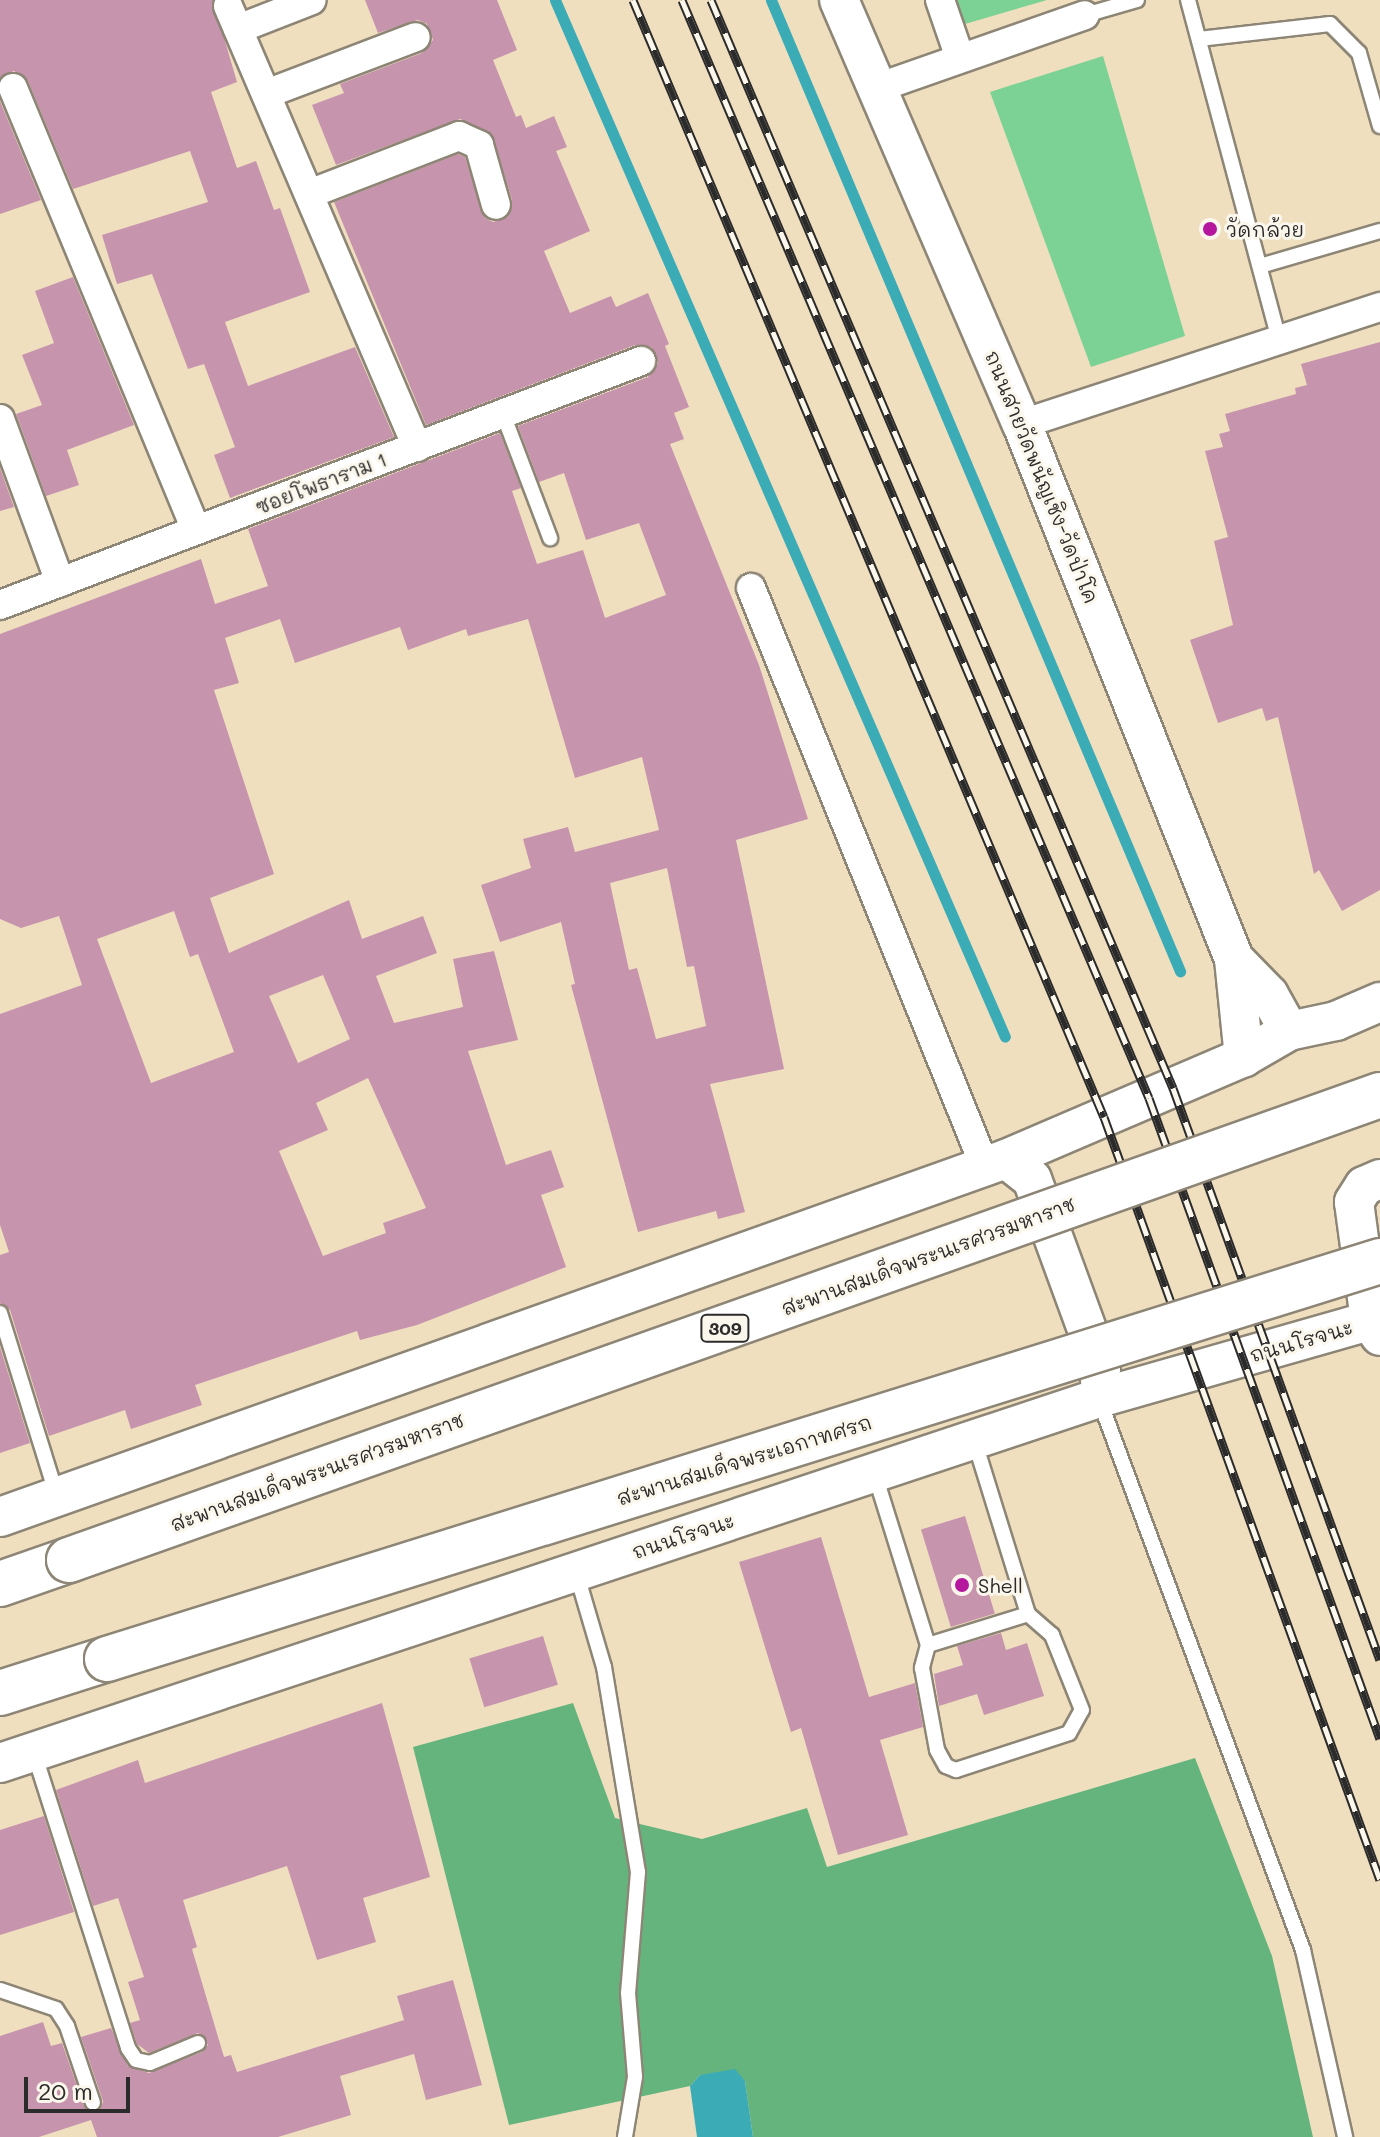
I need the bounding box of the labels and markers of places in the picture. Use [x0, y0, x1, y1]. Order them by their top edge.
place label: วัดกล้วย [1226, 217, 1304, 241]
marker: วัดกล้วย [1201, 220, 1219, 238]
place label: Shell [978, 1573, 1023, 1597]
marker: Shell [953, 1576, 971, 1594]

